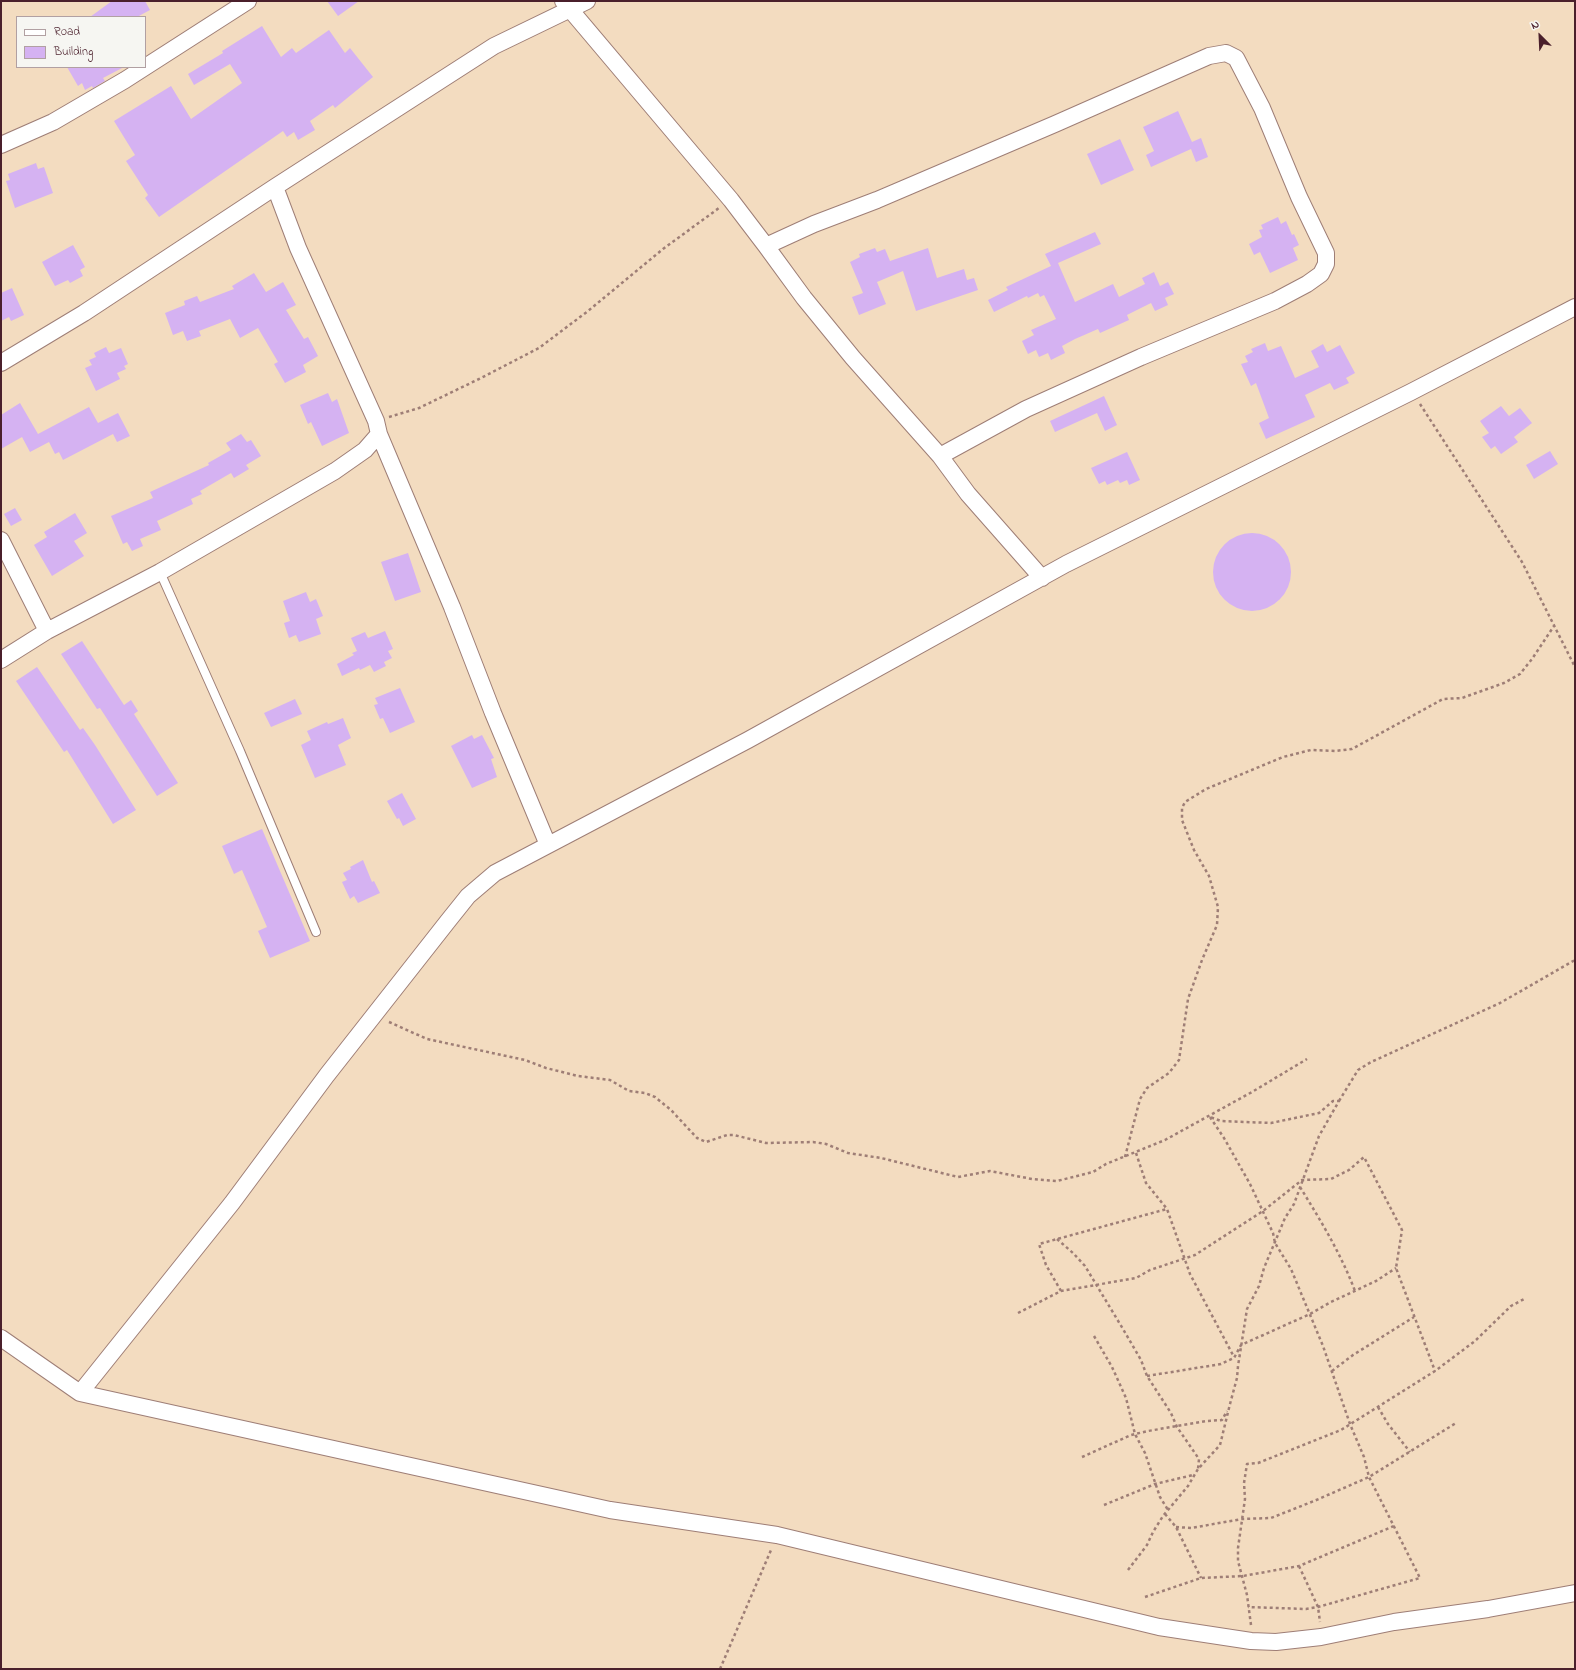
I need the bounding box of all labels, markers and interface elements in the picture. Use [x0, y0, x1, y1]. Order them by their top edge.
legend [16, 16, 146, 68]
north arrow [1520, 16, 1560, 56]
text: N [1528, 16, 1542, 34]
text: Road [54, 23, 80, 41]
text: Building [54, 43, 93, 61]

